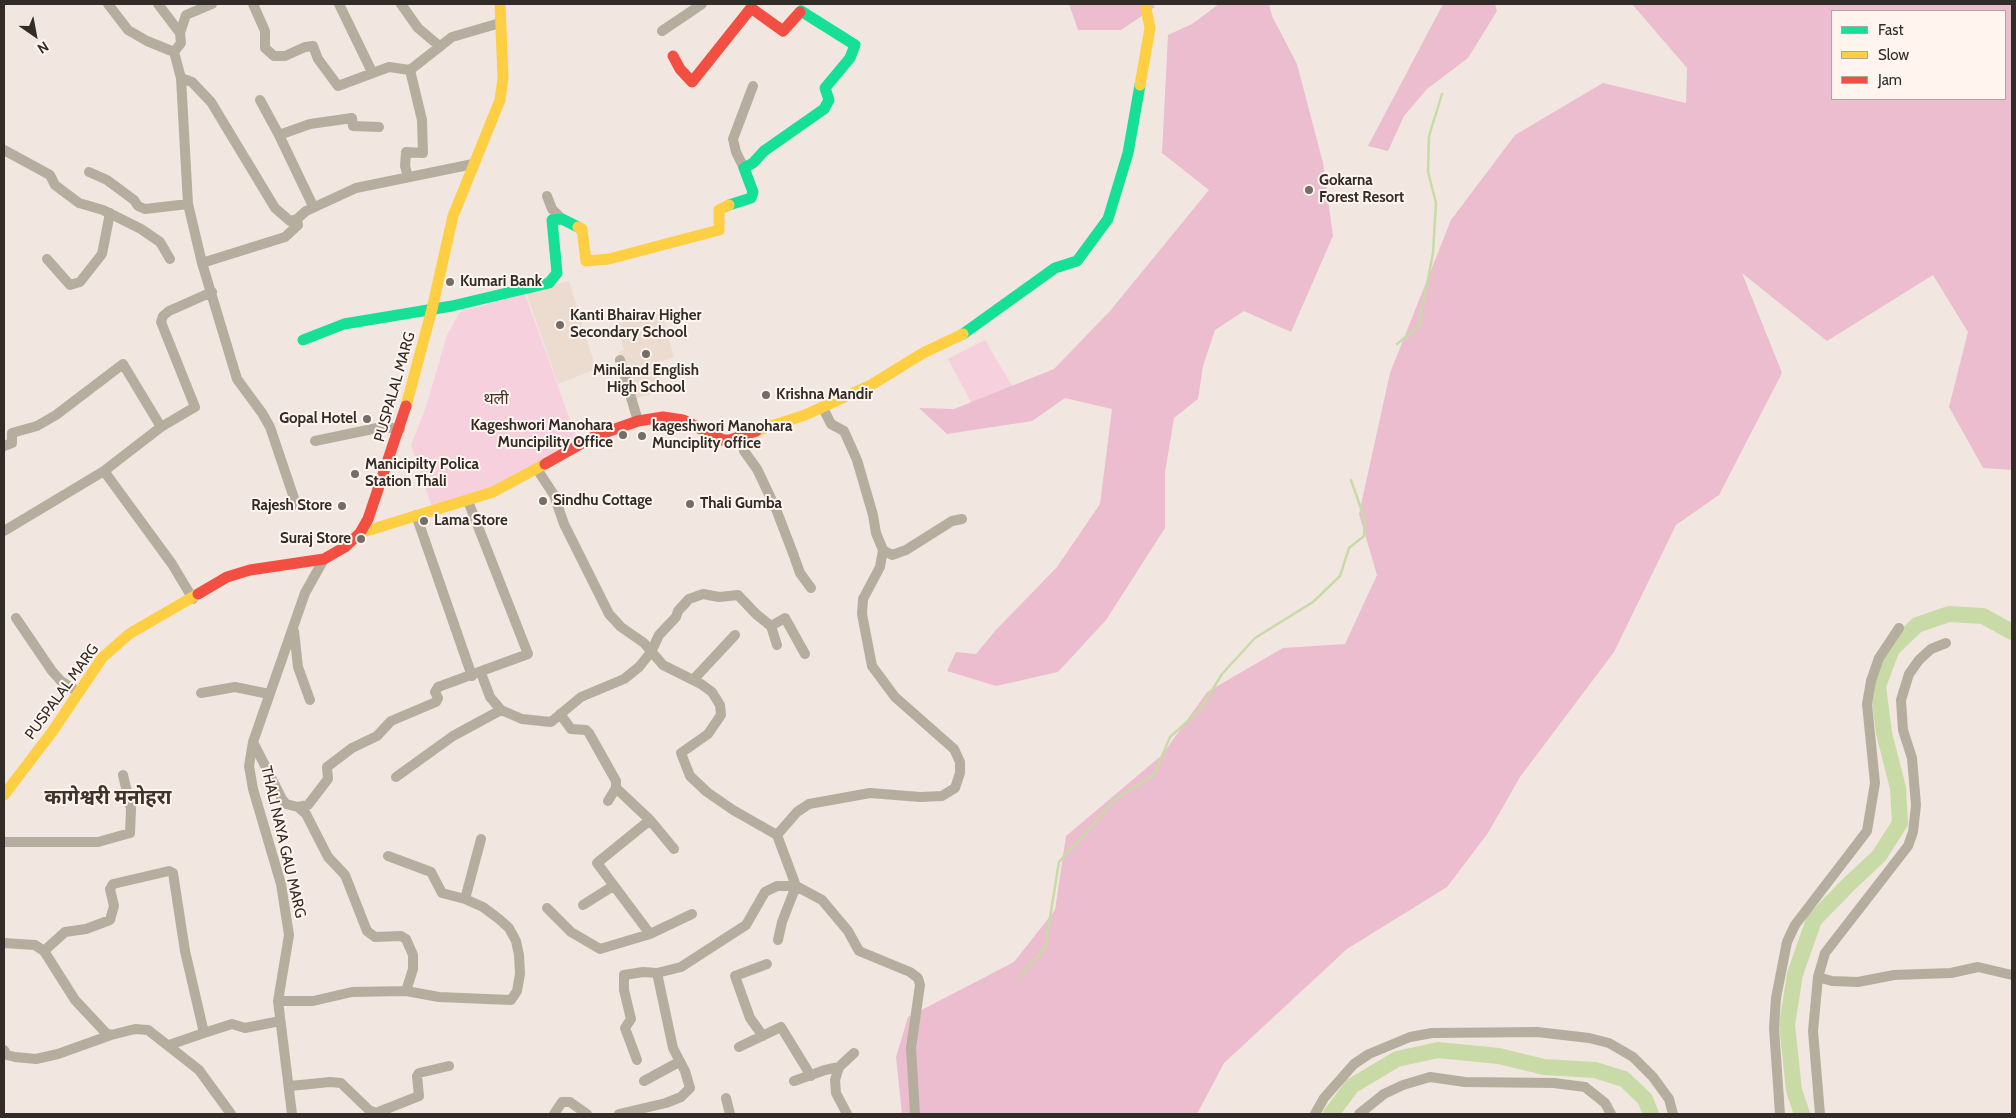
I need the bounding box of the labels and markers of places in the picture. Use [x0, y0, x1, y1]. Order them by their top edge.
place label: Gokarna Forest Resort [1319, 172, 1404, 207]
marker: Gokarna Forest Resort [1303, 184, 1315, 196]
place label: Kumari Bank [460, 273, 542, 291]
marker: Kumari Bank [444, 276, 456, 288]
place label: Kanti Bhairav Higher Secondary School [570, 307, 702, 342]
marker: Kanti Bhairav Higher Secondary School [554, 319, 566, 331]
marker: Miniland English High School [640, 348, 652, 360]
place label: Miniland English High School [593, 362, 699, 397]
place label: Krishna Mandir [776, 386, 873, 404]
marker: Krishna Mandir [760, 389, 772, 401]
place label: Gopal Hotel [279, 410, 357, 428]
marker: Gopal Hotel [361, 413, 373, 425]
place label: Kageshwori Manohara Muncipility Office [471, 417, 613, 452]
place label: kageshwori Manohara Munciplity office [652, 418, 792, 453]
marker: Kageshwori Manohara Muncipility Office [617, 429, 629, 441]
marker: kageshwori Manohara Munciplity office [636, 430, 648, 442]
place label: Manicipilty Polica Station Thali [365, 456, 479, 491]
marker: Manicipilty Polica Station Thali [349, 468, 361, 480]
place label: Sindhu Cottage [553, 492, 652, 510]
marker: Sindhu Cottage [537, 495, 549, 507]
place label: Thali Gumba [700, 495, 782, 513]
place label: Rajesh Store [251, 497, 332, 515]
marker: Thali Gumba [684, 498, 696, 510]
marker: Rajesh Store [336, 500, 348, 512]
place label: Lama Store [434, 512, 508, 530]
marker: Lama Store [418, 515, 430, 527]
place label: Suraj Store [280, 530, 351, 548]
marker: Suraj Store [355, 533, 367, 545]

